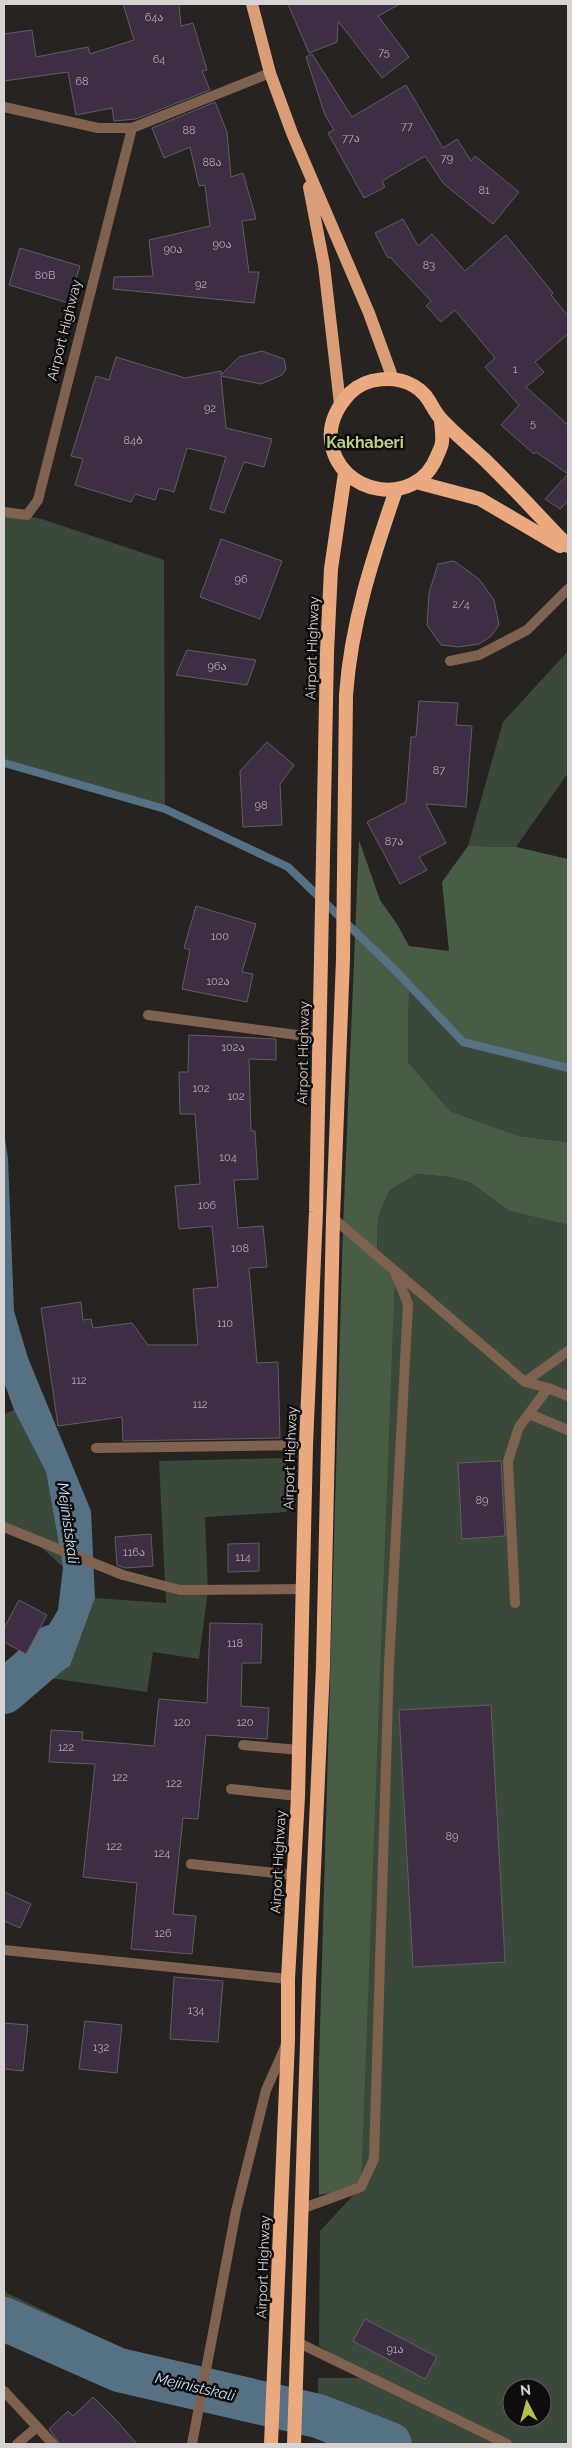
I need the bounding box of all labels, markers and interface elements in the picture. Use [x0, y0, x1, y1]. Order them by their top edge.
house number: 64ა [145, 11, 163, 24]
house number: 75 [378, 46, 390, 59]
house number: 64 [153, 53, 165, 66]
house number: 68 [75, 75, 89, 88]
house number: 77 [401, 120, 413, 133]
house number: 88 [182, 124, 196, 137]
house number: 77ა [342, 132, 360, 145]
house number: 79 [441, 152, 453, 165]
house number: 88ა [202, 156, 222, 169]
house number: 81 [478, 184, 490, 197]
house number: 90ა [212, 238, 232, 251]
house number: 90ა [163, 243, 183, 256]
house number: 83 [423, 259, 435, 272]
house number: 80B [35, 269, 55, 282]
street label: Airport Highway [44, 277, 84, 382]
house number: 92 [195, 278, 207, 291]
house number: 1 [513, 363, 518, 376]
house number: 92 [204, 402, 216, 415]
house number: 5 [530, 417, 536, 430]
district label: Kakhaberi [326, 433, 404, 452]
house number: 84ბ [123, 434, 143, 447]
house number: 96 [234, 573, 248, 586]
street label: Airport Highway [302, 595, 322, 700]
house number: 2/4 [452, 598, 470, 611]
house number: 96ა [207, 660, 227, 673]
house number: 87 [433, 764, 445, 777]
house number: 98 [255, 799, 267, 812]
house number: 87ა [385, 835, 403, 848]
house number: 100 [211, 930, 229, 943]
house number: 102ა [206, 975, 230, 988]
street label: Airport Highway [294, 1001, 312, 1105]
house number: 102ა [221, 1041, 245, 1054]
house number: 102 [192, 1082, 210, 1095]
house number: 102 [227, 1090, 245, 1103]
house number: 104 [219, 1151, 237, 1164]
house number: 106 [198, 1199, 216, 1212]
house number: 108 [231, 1242, 249, 1255]
house number: 110 [217, 1317, 233, 1330]
house number: 112 [71, 1374, 87, 1387]
house number: 112 [192, 1398, 208, 1411]
street label: Airport Highway [280, 1405, 300, 1510]
water label: Mejinistskali [53, 1481, 83, 1565]
house number: 89 [476, 1494, 488, 1507]
house number: 116ა [123, 1546, 145, 1559]
house number: 114 [235, 1551, 251, 1564]
house number: 118 [227, 1637, 243, 1650]
house number: 120 [173, 1716, 191, 1729]
house number: 120 [236, 1716, 254, 1729]
house number: 122 [58, 1741, 74, 1754]
house number: 122 [112, 1771, 128, 1784]
house number: 122 [166, 1777, 182, 1790]
street label: Airport Highway [267, 1809, 289, 1914]
house number: 89 [446, 1830, 458, 1843]
house number: 122 [106, 1840, 122, 1853]
house number: 124 [154, 1847, 170, 1860]
house number: 126 [154, 1927, 172, 1940]
house number: 134 [188, 2004, 204, 2017]
house number: 132 [93, 2041, 109, 2054]
street label: Airport Highway [253, 2214, 273, 2319]
house number: 91ა [386, 2343, 404, 2356]
water label: Mejinistskali [153, 2369, 238, 2405]
north arrow [502, 2378, 552, 2428]
text: N [519, 2382, 532, 2399]

